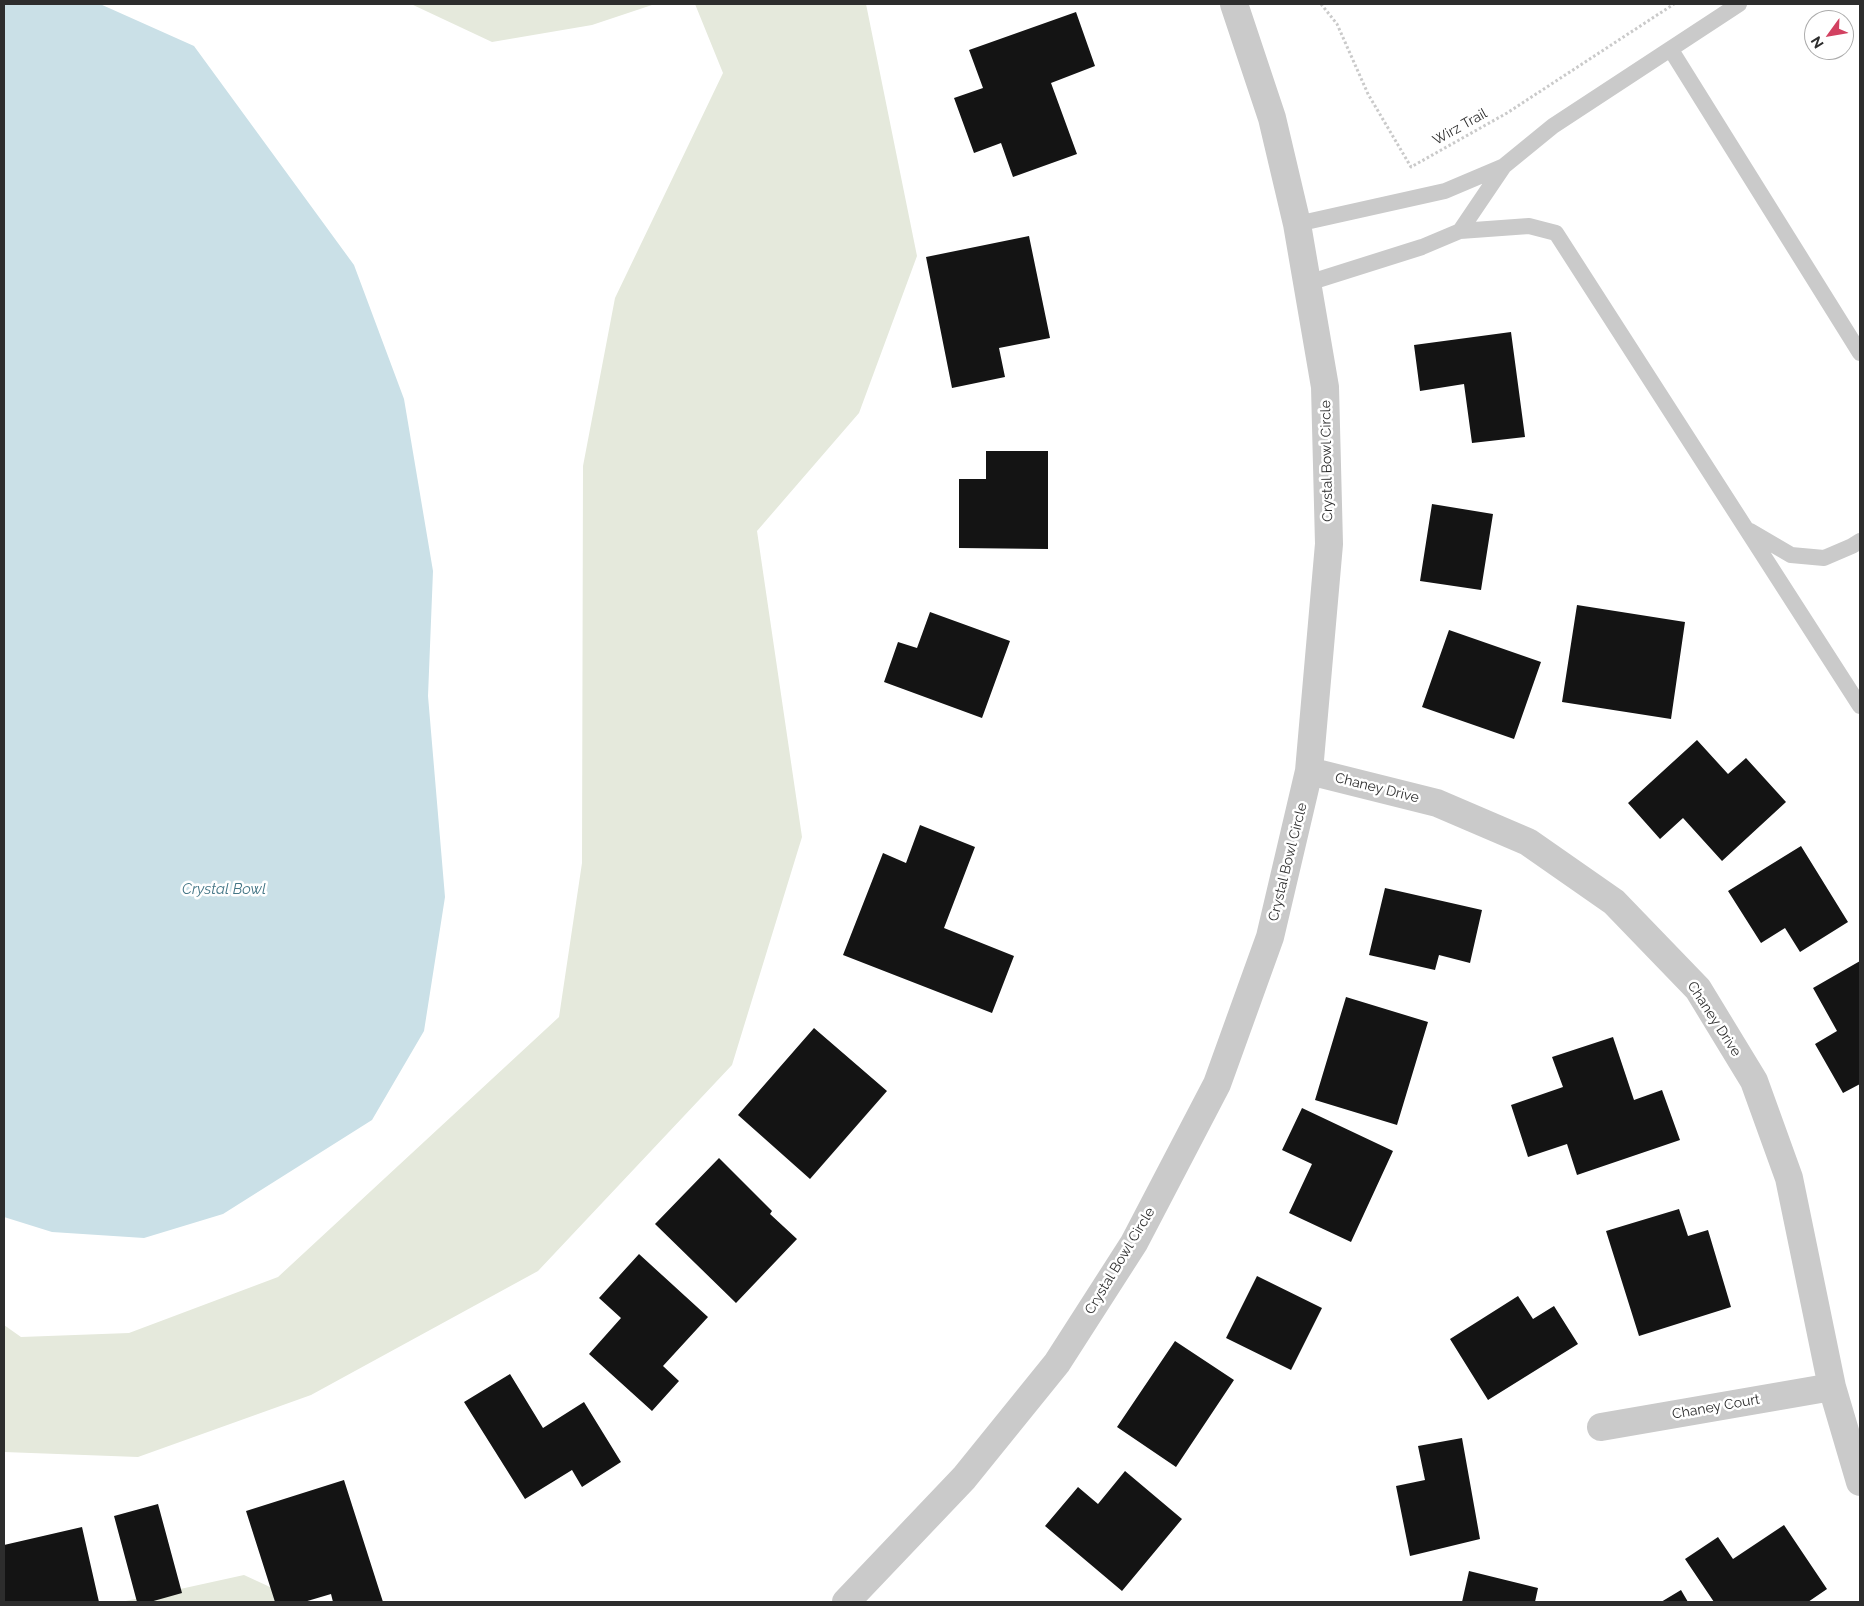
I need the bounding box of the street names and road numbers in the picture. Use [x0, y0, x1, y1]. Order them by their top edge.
street label: Wirz Trail [1430, 105, 1490, 149]
street label: Crystal Bowl Circle [1318, 400, 1336, 522]
street label: Chaney Drive [1333, 769, 1421, 807]
street label: Crystal Bowl Circle [1265, 801, 1311, 923]
street label: Chaney Drive [1683, 978, 1745, 1060]
street label: Crystal Bowl Circle [1081, 1205, 1159, 1317]
street label: Chaney Court [1671, 1391, 1761, 1423]

